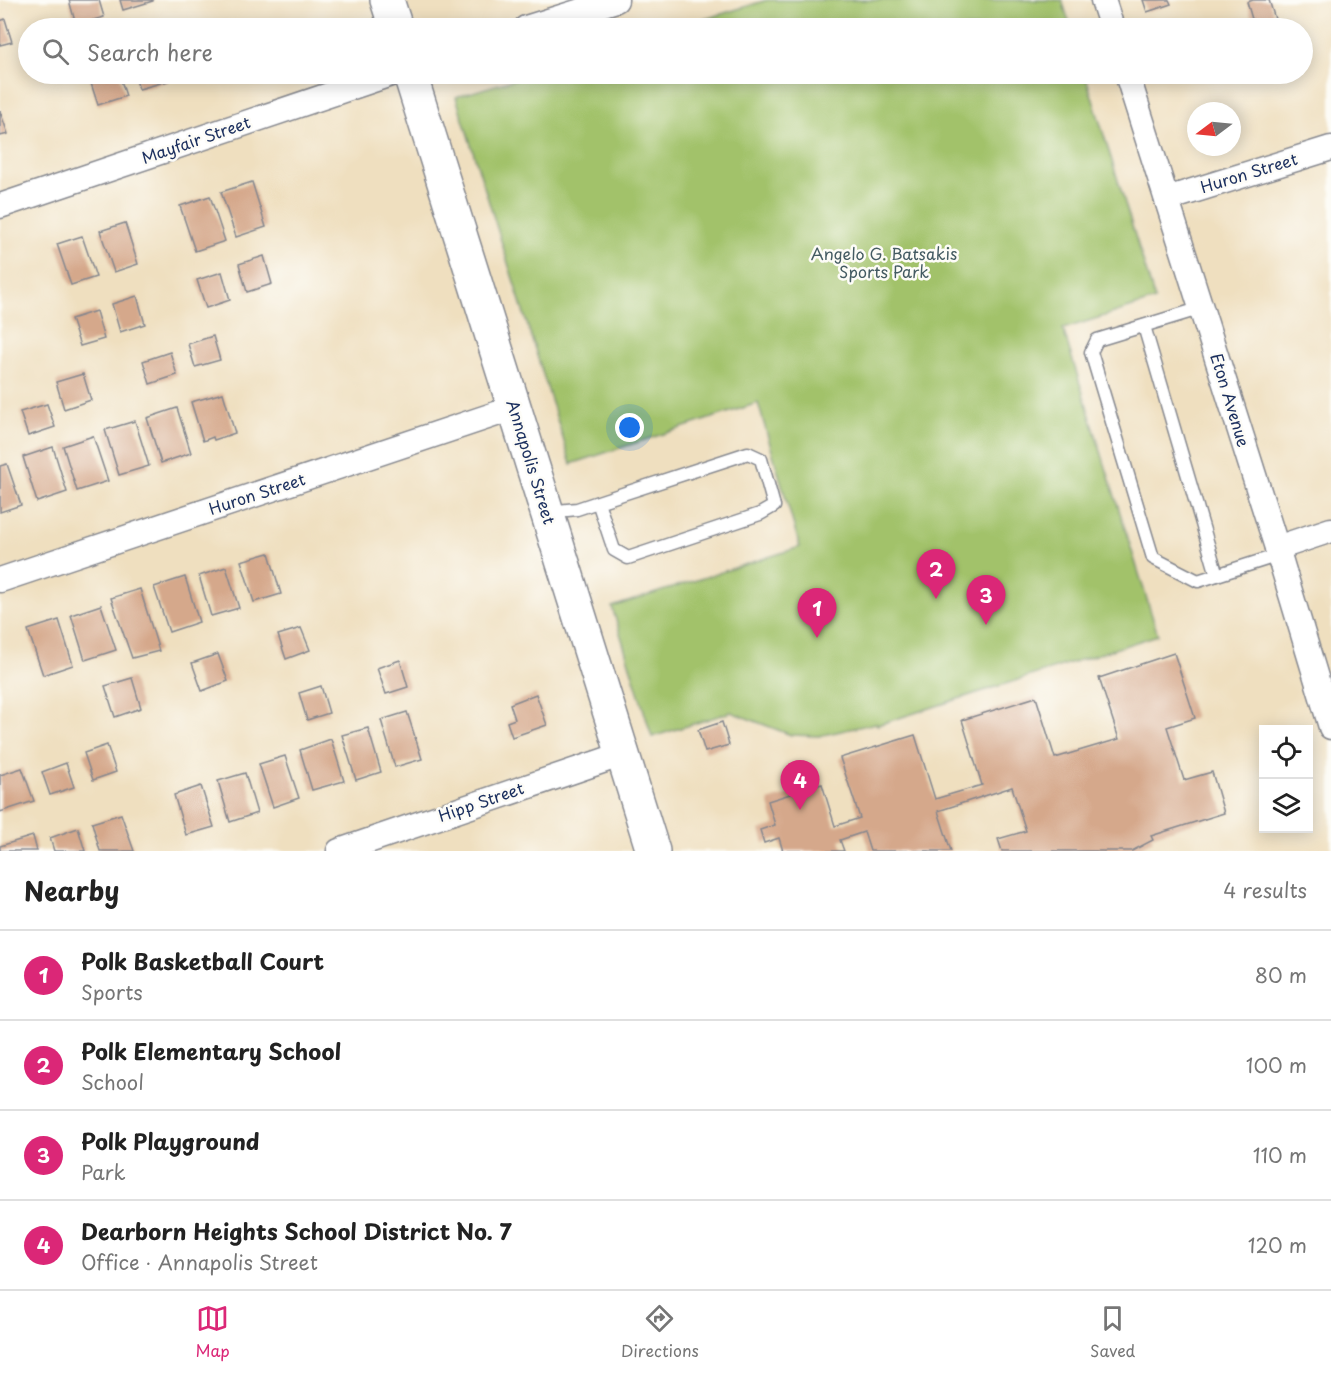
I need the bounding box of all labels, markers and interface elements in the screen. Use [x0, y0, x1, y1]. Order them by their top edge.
search box [18, 18, 1313, 84]
icon: search [39, 35, 72, 68]
text: Search here [87, 35, 213, 68]
north arrow [1187, 102, 1241, 156]
street label: Mayfair Street [138, 109, 254, 169]
street label: Huron Street [1197, 146, 1301, 198]
park label: Angelo G. Batsakis Sports Park [811, 241, 957, 283]
street label: Eton Avenue [1205, 350, 1257, 450]
street label: Annapolis Street [502, 396, 562, 527]
your location [615, 413, 644, 442]
street label: Huron Street [205, 466, 308, 520]
pin: 2 [916, 550, 956, 599]
pin: 3 [966, 576, 1006, 625]
pin: 1 [798, 588, 836, 638]
map controls [1259, 725, 1313, 833]
button: locate [1259, 725, 1313, 779]
pin: 4 [780, 760, 820, 810]
street label: Hipp Street [434, 775, 527, 827]
button: layers [1259, 779, 1313, 833]
text: Nearby [24, 871, 119, 910]
text: 4 results [1223, 875, 1307, 905]
text: Polk Basketball Court [81, 944, 324, 977]
text: 1 [39, 960, 48, 990]
text: 80 m [1255, 960, 1307, 990]
text: Sports [81, 977, 143, 1007]
text: Polk Elementary School [81, 1034, 341, 1067]
text: 2 [36, 1050, 51, 1080]
text: 100 m [1246, 1050, 1307, 1080]
text: School [81, 1067, 144, 1097]
text: Polk Playground [81, 1124, 259, 1157]
text: 3 [37, 1140, 50, 1170]
text: 110 m [1253, 1140, 1307, 1170]
text: Park [81, 1157, 126, 1187]
text: Dearborn Heights School District No. 7 [81, 1214, 512, 1247]
text: 4 [37, 1230, 50, 1260]
text: 120 m [1248, 1230, 1307, 1260]
text: Office · Annapolis Street [81, 1247, 318, 1277]
tab: Map [196, 1302, 230, 1362]
tab: Directions [621, 1302, 699, 1362]
tab: Saved [1090, 1302, 1135, 1362]

